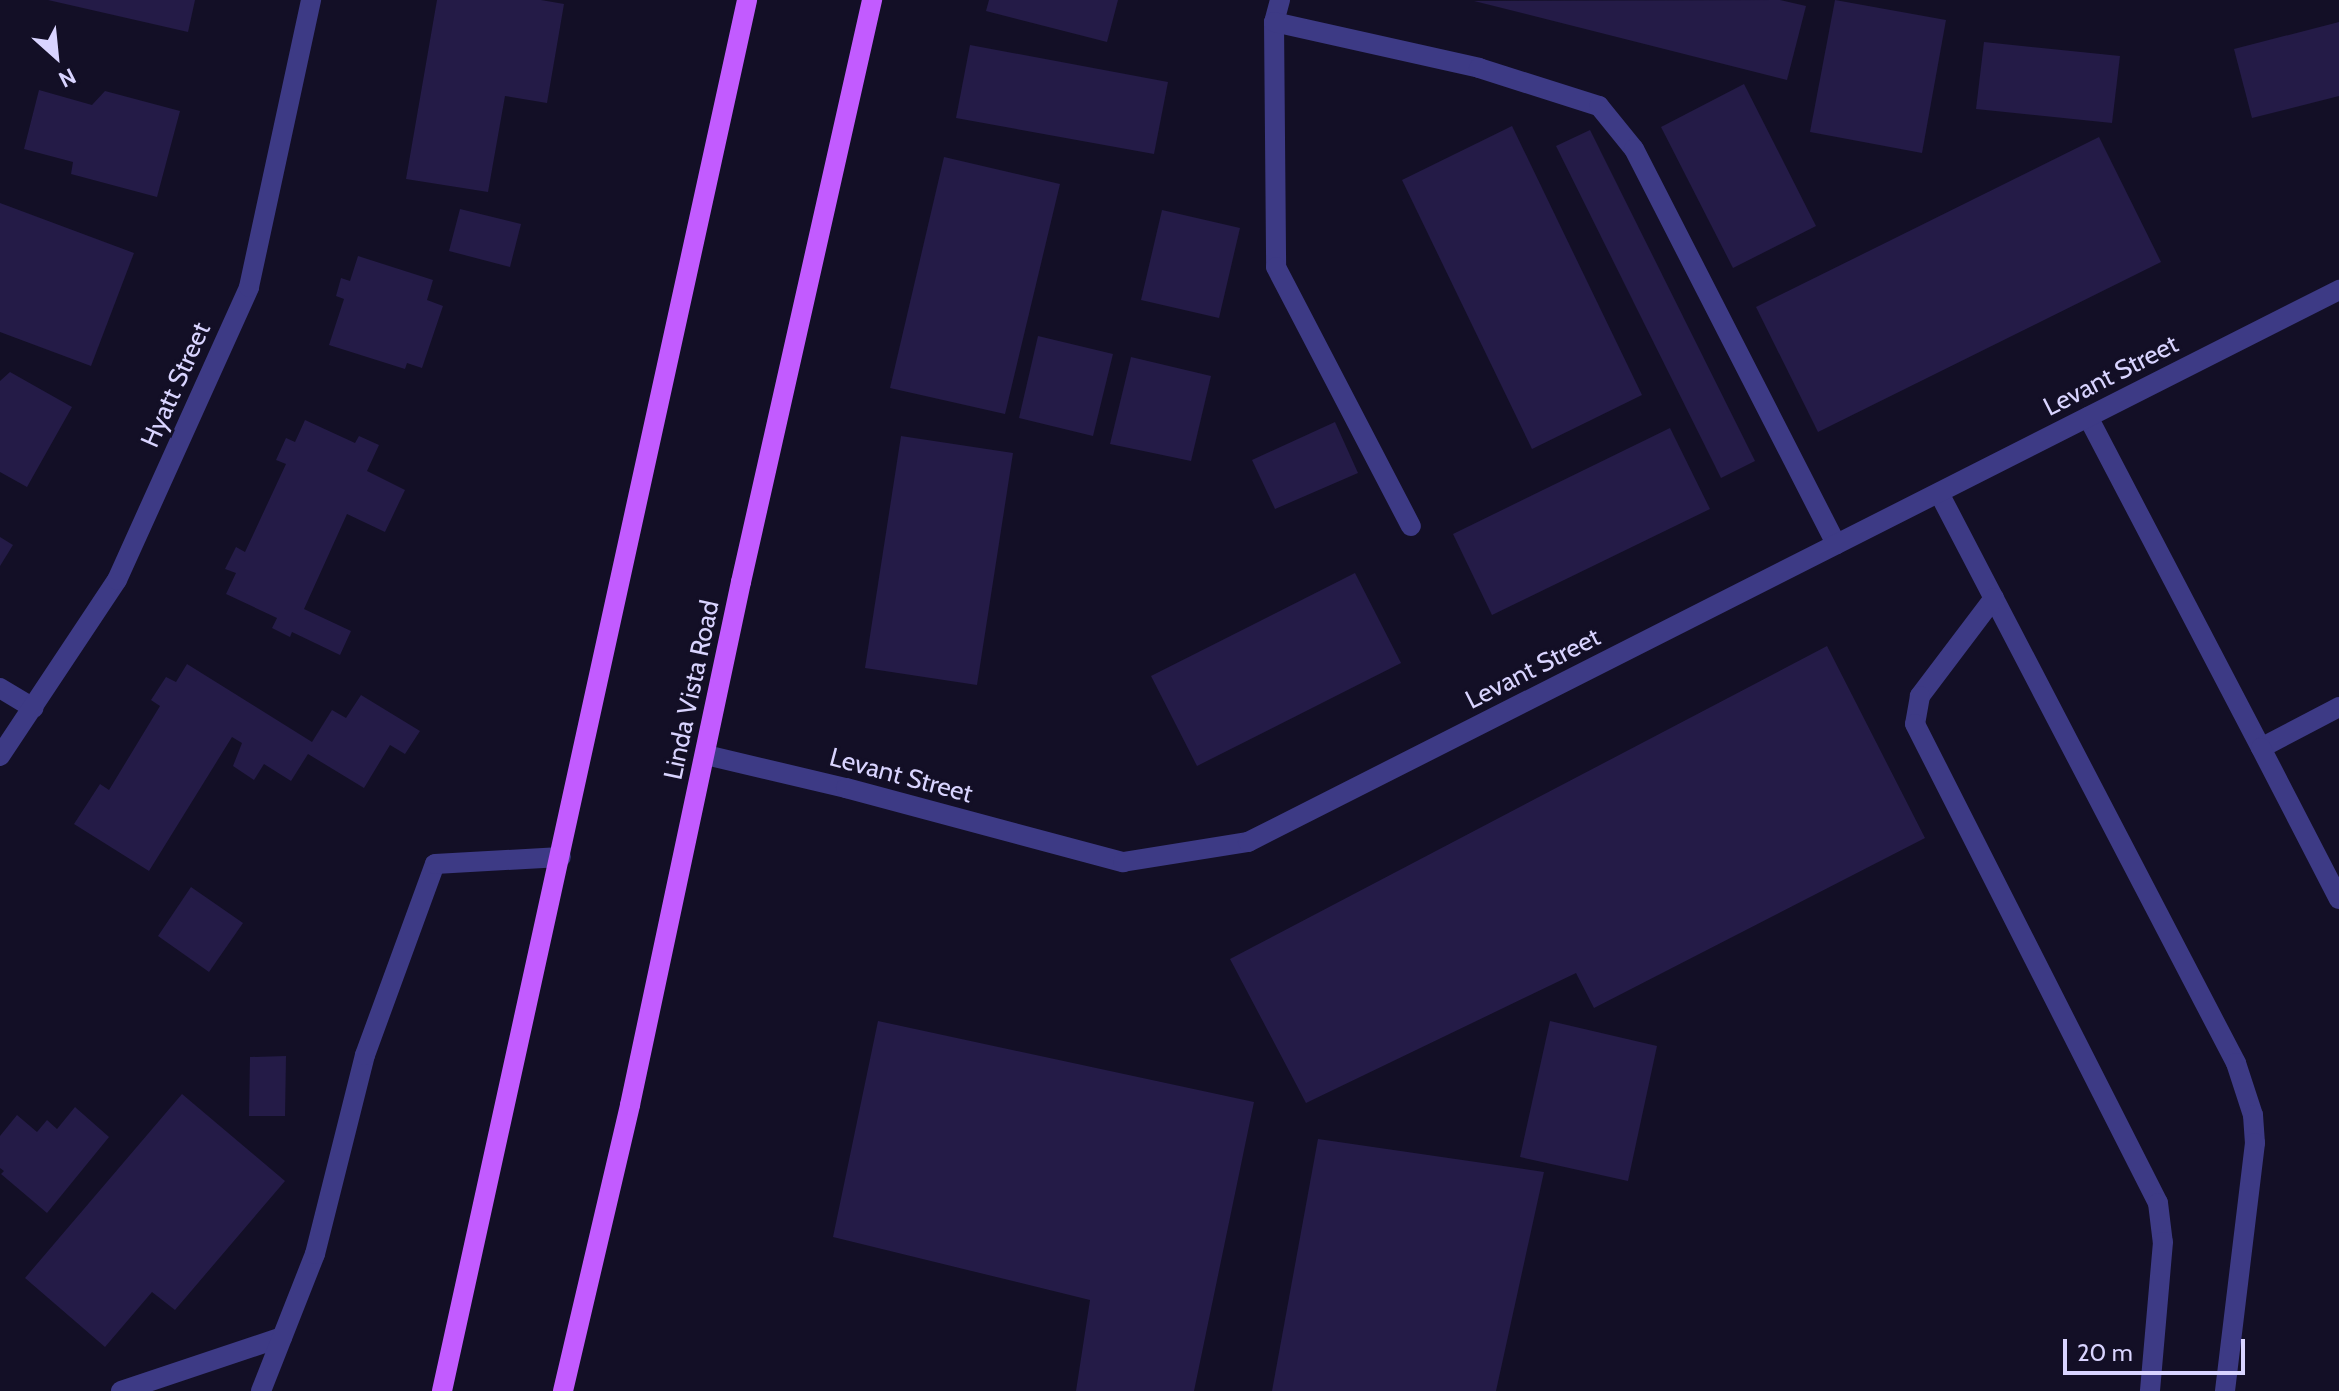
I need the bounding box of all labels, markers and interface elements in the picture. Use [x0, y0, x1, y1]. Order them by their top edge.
north arrow [16, 16, 96, 96]
text: N [54, 62, 80, 93]
street label: Hyatt Street [135, 318, 217, 452]
street label: Levant Street [2038, 329, 2184, 423]
street label: Linda Vista Road [658, 597, 726, 783]
street label: Levant Street [1460, 622, 1606, 716]
street label: Levant Street [826, 742, 976, 810]
scale bar [2067, 1323, 2249, 1373]
text: 20 m [2077, 1338, 2133, 1367]

